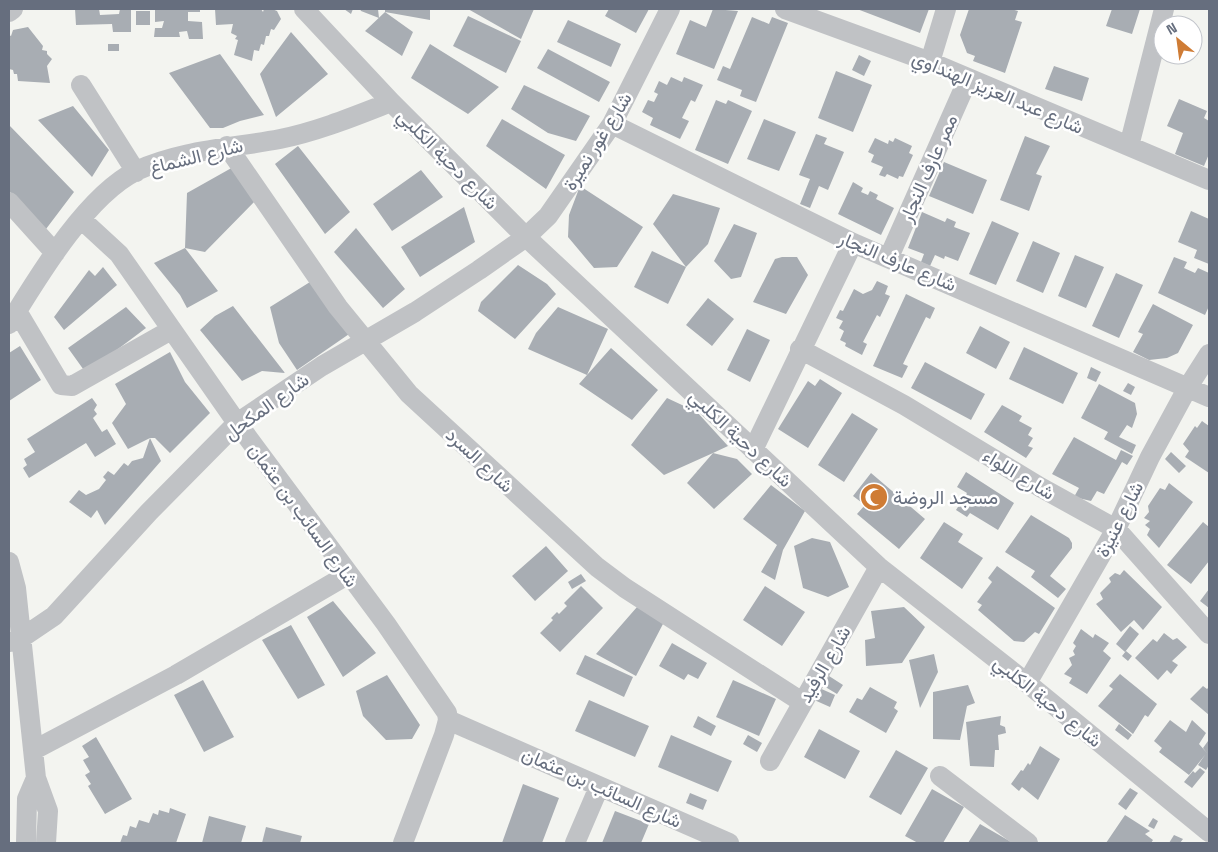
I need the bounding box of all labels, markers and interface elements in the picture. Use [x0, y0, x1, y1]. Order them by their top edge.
north arrow [1153, 15, 1203, 65]
text: N [1163, 18, 1180, 39]
street label: شارع عبد العزيز الهنداوي [907, 45, 1087, 143]
street label: شارع غور نميرة [557, 87, 638, 195]
street label: شارع دحية الكلبي [390, 104, 503, 217]
street label: ممر عارف النجار [893, 110, 963, 227]
street label: شارع الشماغ [147, 133, 246, 180]
street label: شارع عارف النجار [834, 225, 960, 297]
street label: شارع المكحل [219, 367, 314, 446]
street label: شارع دحية الكلبي [682, 384, 798, 495]
street label: شارع السرد [440, 423, 519, 498]
street label: شارع السائب بن عثمان [243, 438, 364, 592]
street label: شارع اللواء [978, 443, 1059, 506]
street label: شارع عنيزة [1090, 477, 1149, 561]
mosque icon: مسجد الروضة [859, 482, 889, 512]
place label: مسجد الروضة [893, 485, 998, 510]
street label: شارع الرفيد [792, 621, 856, 707]
street label: شارع دحية الكلبي [986, 650, 1107, 755]
street label: شارع السائب بن عثمان [518, 741, 685, 834]

